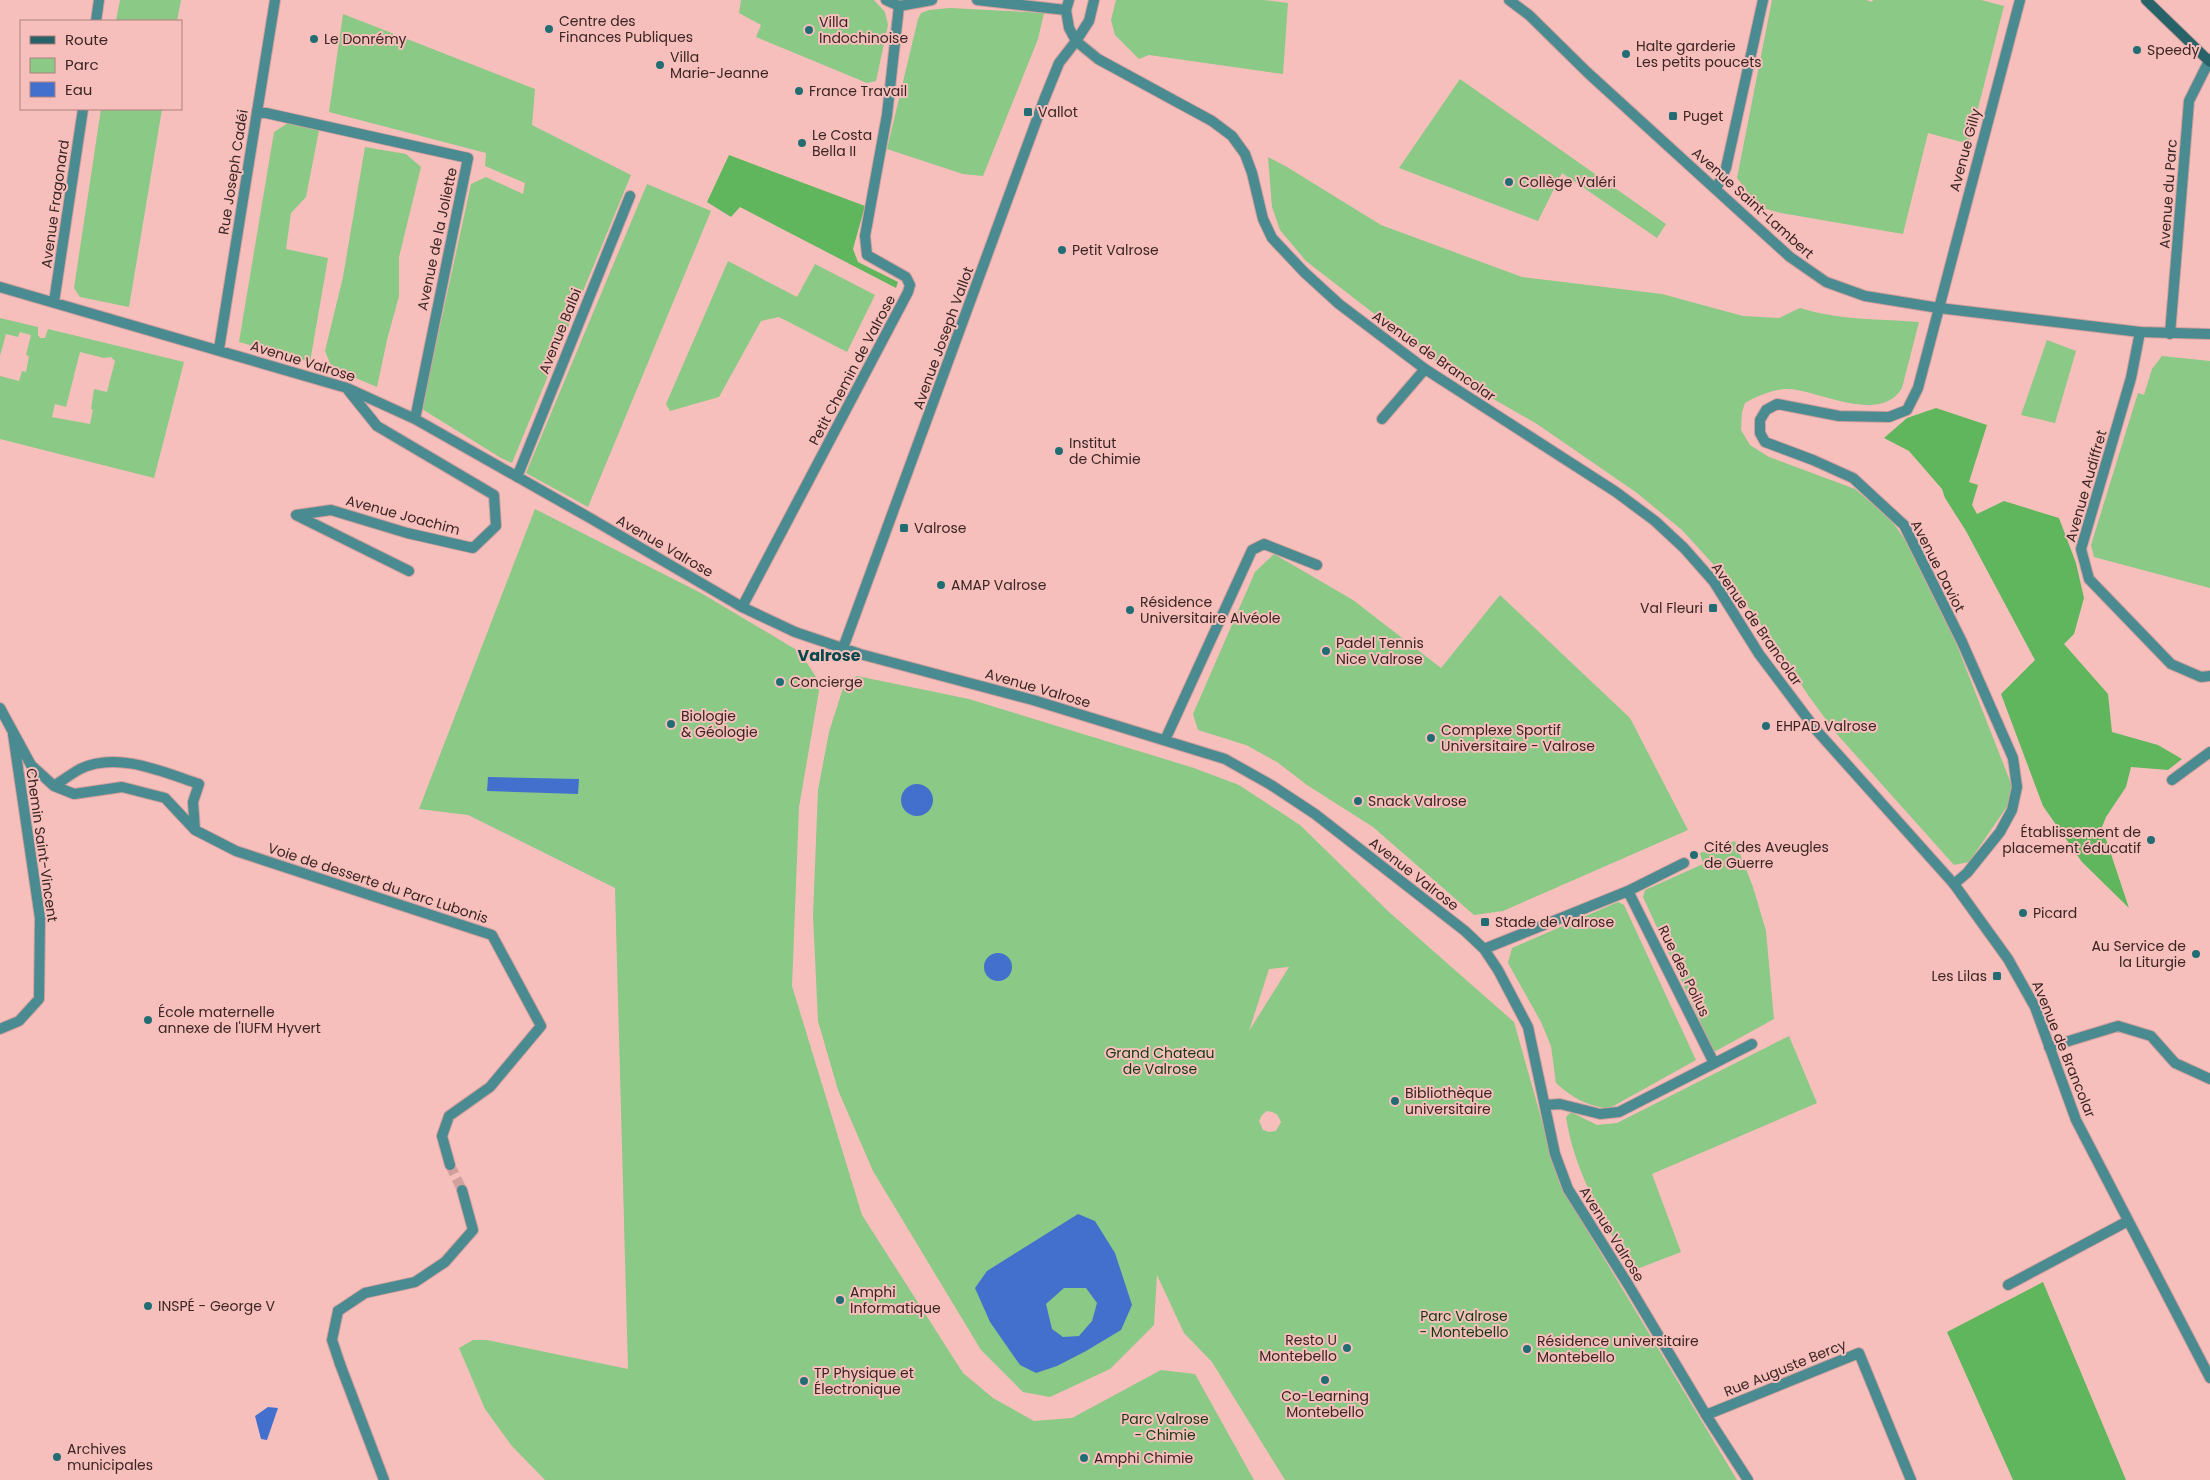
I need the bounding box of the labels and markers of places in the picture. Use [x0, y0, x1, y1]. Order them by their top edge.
place label: Centre des Finances Publiques [559, 11, 693, 47]
place label: Villa Indochinoise [819, 12, 908, 48]
marker: Centre des Finances Publiques [543, 23, 555, 35]
marker: Villa Indochinoise [803, 24, 815, 36]
place label: Le Donrémy [324, 29, 407, 49]
marker: Le Donrémy [308, 33, 320, 45]
place label: Halte garderie Les petits poucets [1636, 36, 1762, 72]
place label: Speedy [2147, 40, 2200, 60]
marker: Speedy [2131, 44, 2143, 56]
place label: Villa Marie-Jeanne [670, 47, 769, 83]
marker: Halte garderie Les petits poucets [1620, 48, 1632, 60]
marker: Villa Marie-Jeanne [654, 59, 666, 71]
place label: France Travail [809, 81, 907, 101]
marker: France Travail [793, 85, 805, 97]
place label: Vallot [1038, 102, 1078, 122]
marker: Vallot [1022, 106, 1034, 118]
place label: Puget [1683, 106, 1723, 126]
marker: Puget [1667, 110, 1679, 122]
place label: Le Costa Bella II [812, 125, 872, 161]
marker: Le Costa Bella II [796, 137, 808, 149]
place label: Collège Valéri [1519, 172, 1616, 192]
marker: Collège Valéri [1503, 176, 1515, 188]
place label: Petit Valrose [1072, 240, 1159, 260]
marker: Petit Valrose [1056, 244, 1068, 256]
place label: Institut de Chimie [1069, 433, 1141, 469]
marker: Institut de Chimie [1053, 445, 1065, 457]
place label: Valrose [914, 518, 967, 538]
marker: Valrose [898, 522, 910, 534]
place label: AMAP Valrose [951, 575, 1047, 595]
marker: AMAP Valrose [935, 579, 947, 591]
place label: Résidence Universitaire Alvéole [1140, 592, 1281, 628]
place label: Val Fleuri [1640, 598, 1703, 618]
marker: Val Fleuri [1707, 602, 1719, 614]
marker: Résidence Universitaire Alvéole [1124, 604, 1136, 616]
place label: Padel Tennis Nice Valrose [1336, 633, 1424, 669]
marker: Padel Tennis Nice Valrose [1320, 645, 1332, 657]
place label: Concierge [790, 672, 863, 692]
marker: Concierge [774, 676, 786, 688]
place label: Biologie & Géologie [681, 706, 758, 742]
place label: EHPAD Valrose [1776, 716, 1877, 736]
marker: Biologie & Géologie [665, 718, 677, 730]
place label: Complexe Sportif Universitaire - Valrose [1441, 720, 1595, 756]
marker: EHPAD Valrose [1760, 720, 1772, 732]
marker: Complexe Sportif Universitaire - Valrose [1425, 732, 1437, 744]
place label: Snack Valrose [1368, 791, 1467, 811]
marker: Snack Valrose [1352, 795, 1364, 807]
place label: Établissement de placement éducatif [2002, 822, 2141, 858]
marker: Établissement de placement éducatif [2145, 834, 2157, 846]
place label: Cité des Aveugles de Guerre [1704, 837, 1829, 873]
marker: Cité des Aveugles de Guerre [1688, 849, 1700, 861]
place label: Picard [2033, 903, 2077, 923]
marker: Picard [2017, 907, 2029, 919]
place label: Stade de Valrose [1495, 912, 1614, 932]
marker: Stade de Valrose [1479, 916, 1491, 928]
place label: Au Service de la Liturgie [2091, 936, 2186, 972]
marker: Au Service de la Liturgie [2190, 948, 2202, 960]
place label: Les Lilas [1932, 966, 1987, 986]
marker: Les Lilas [1991, 970, 2003, 982]
place label: École maternelle annexe de l'IUFM Hyvert [158, 1002, 321, 1038]
marker: École maternelle annexe de l'IUFM Hyvert [142, 1014, 154, 1026]
place label: Bibliothèque universitaire [1405, 1083, 1492, 1119]
marker: Bibliothèque universitaire [1389, 1095, 1401, 1107]
place label: Amphi Informatique [850, 1282, 941, 1318]
marker: Amphi Informatique [834, 1294, 846, 1306]
place label: INSPÉ - George V [158, 1296, 276, 1316]
marker: INSPÉ - George V [142, 1300, 154, 1312]
place label: Resto U Montebello [1259, 1330, 1337, 1366]
place label: Résidence universitaire Montebello [1537, 1331, 1699, 1367]
marker: Resto U Montebello [1341, 1342, 1353, 1354]
marker: Résidence universitaire Montebello [1521, 1343, 1533, 1355]
place label: TP Physique et Électronique [814, 1363, 914, 1399]
marker: Co-Learning Montebello [1319, 1374, 1331, 1386]
marker: TP Physique et Électronique [798, 1375, 810, 1387]
place label: Co-Learning Montebello [1281, 1386, 1369, 1422]
place label: Archives municipales [67, 1439, 153, 1475]
place label: Amphi Chimie [1094, 1448, 1194, 1468]
marker: Archives municipales [51, 1451, 63, 1463]
marker: Amphi Chimie [1078, 1452, 1090, 1464]

